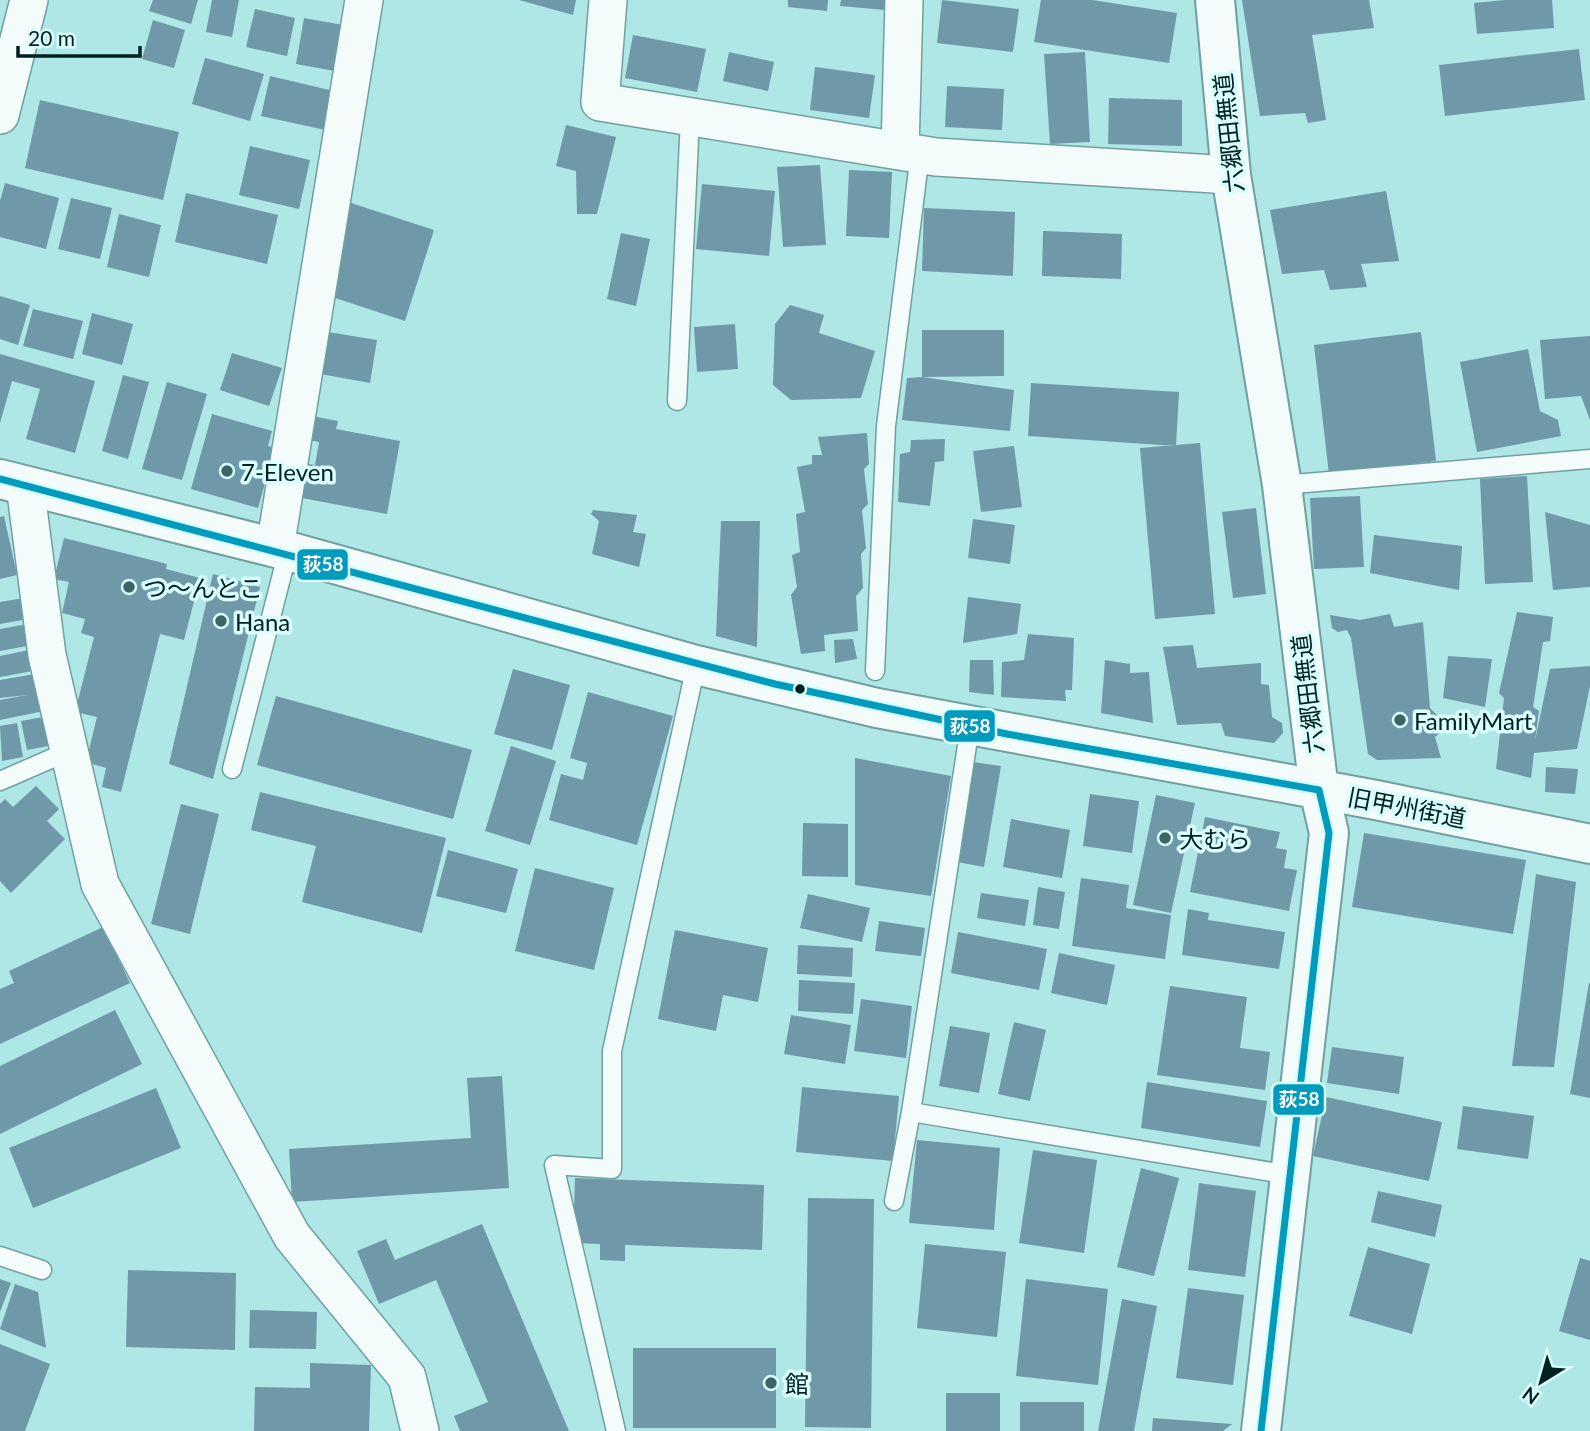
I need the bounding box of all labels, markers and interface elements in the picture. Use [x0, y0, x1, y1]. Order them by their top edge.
scale bar [18, 14, 140, 58]
text: 20 m [28, 25, 75, 50]
street label: 六郷田無道 [1207, 72, 1249, 194]
place label: 7-Eleven [241, 457, 334, 486]
marker: 7-Eleven [219, 463, 235, 479]
line badge: 荻58 [296, 548, 349, 581]
text: 荻58 [302, 552, 344, 575]
place label: つ～んとこ [143, 573, 263, 602]
marker: つ～んとこ [121, 579, 137, 595]
place label: Hana [235, 607, 290, 636]
marker: Hana [213, 613, 229, 629]
street label: 六郷田無道 [1285, 633, 1329, 755]
unlabelled marker [793, 682, 807, 696]
place label: FamilyMart [1414, 706, 1533, 735]
line badge: 荻58 [943, 709, 996, 743]
marker: FamilyMart [1392, 712, 1408, 728]
text: 荻58 [949, 714, 991, 737]
street label: 旧甲州街道 [1345, 781, 1469, 833]
place label: 大むら [1179, 824, 1251, 853]
marker: 大むら [1157, 830, 1173, 846]
line badge: 荻58 [1272, 1083, 1325, 1116]
text: 荻58 [1278, 1087, 1320, 1110]
north arrow [1506, 1347, 1576, 1417]
place label: 館 [785, 1369, 809, 1398]
marker: 館 [763, 1375, 779, 1391]
text: N [1518, 1382, 1543, 1410]

